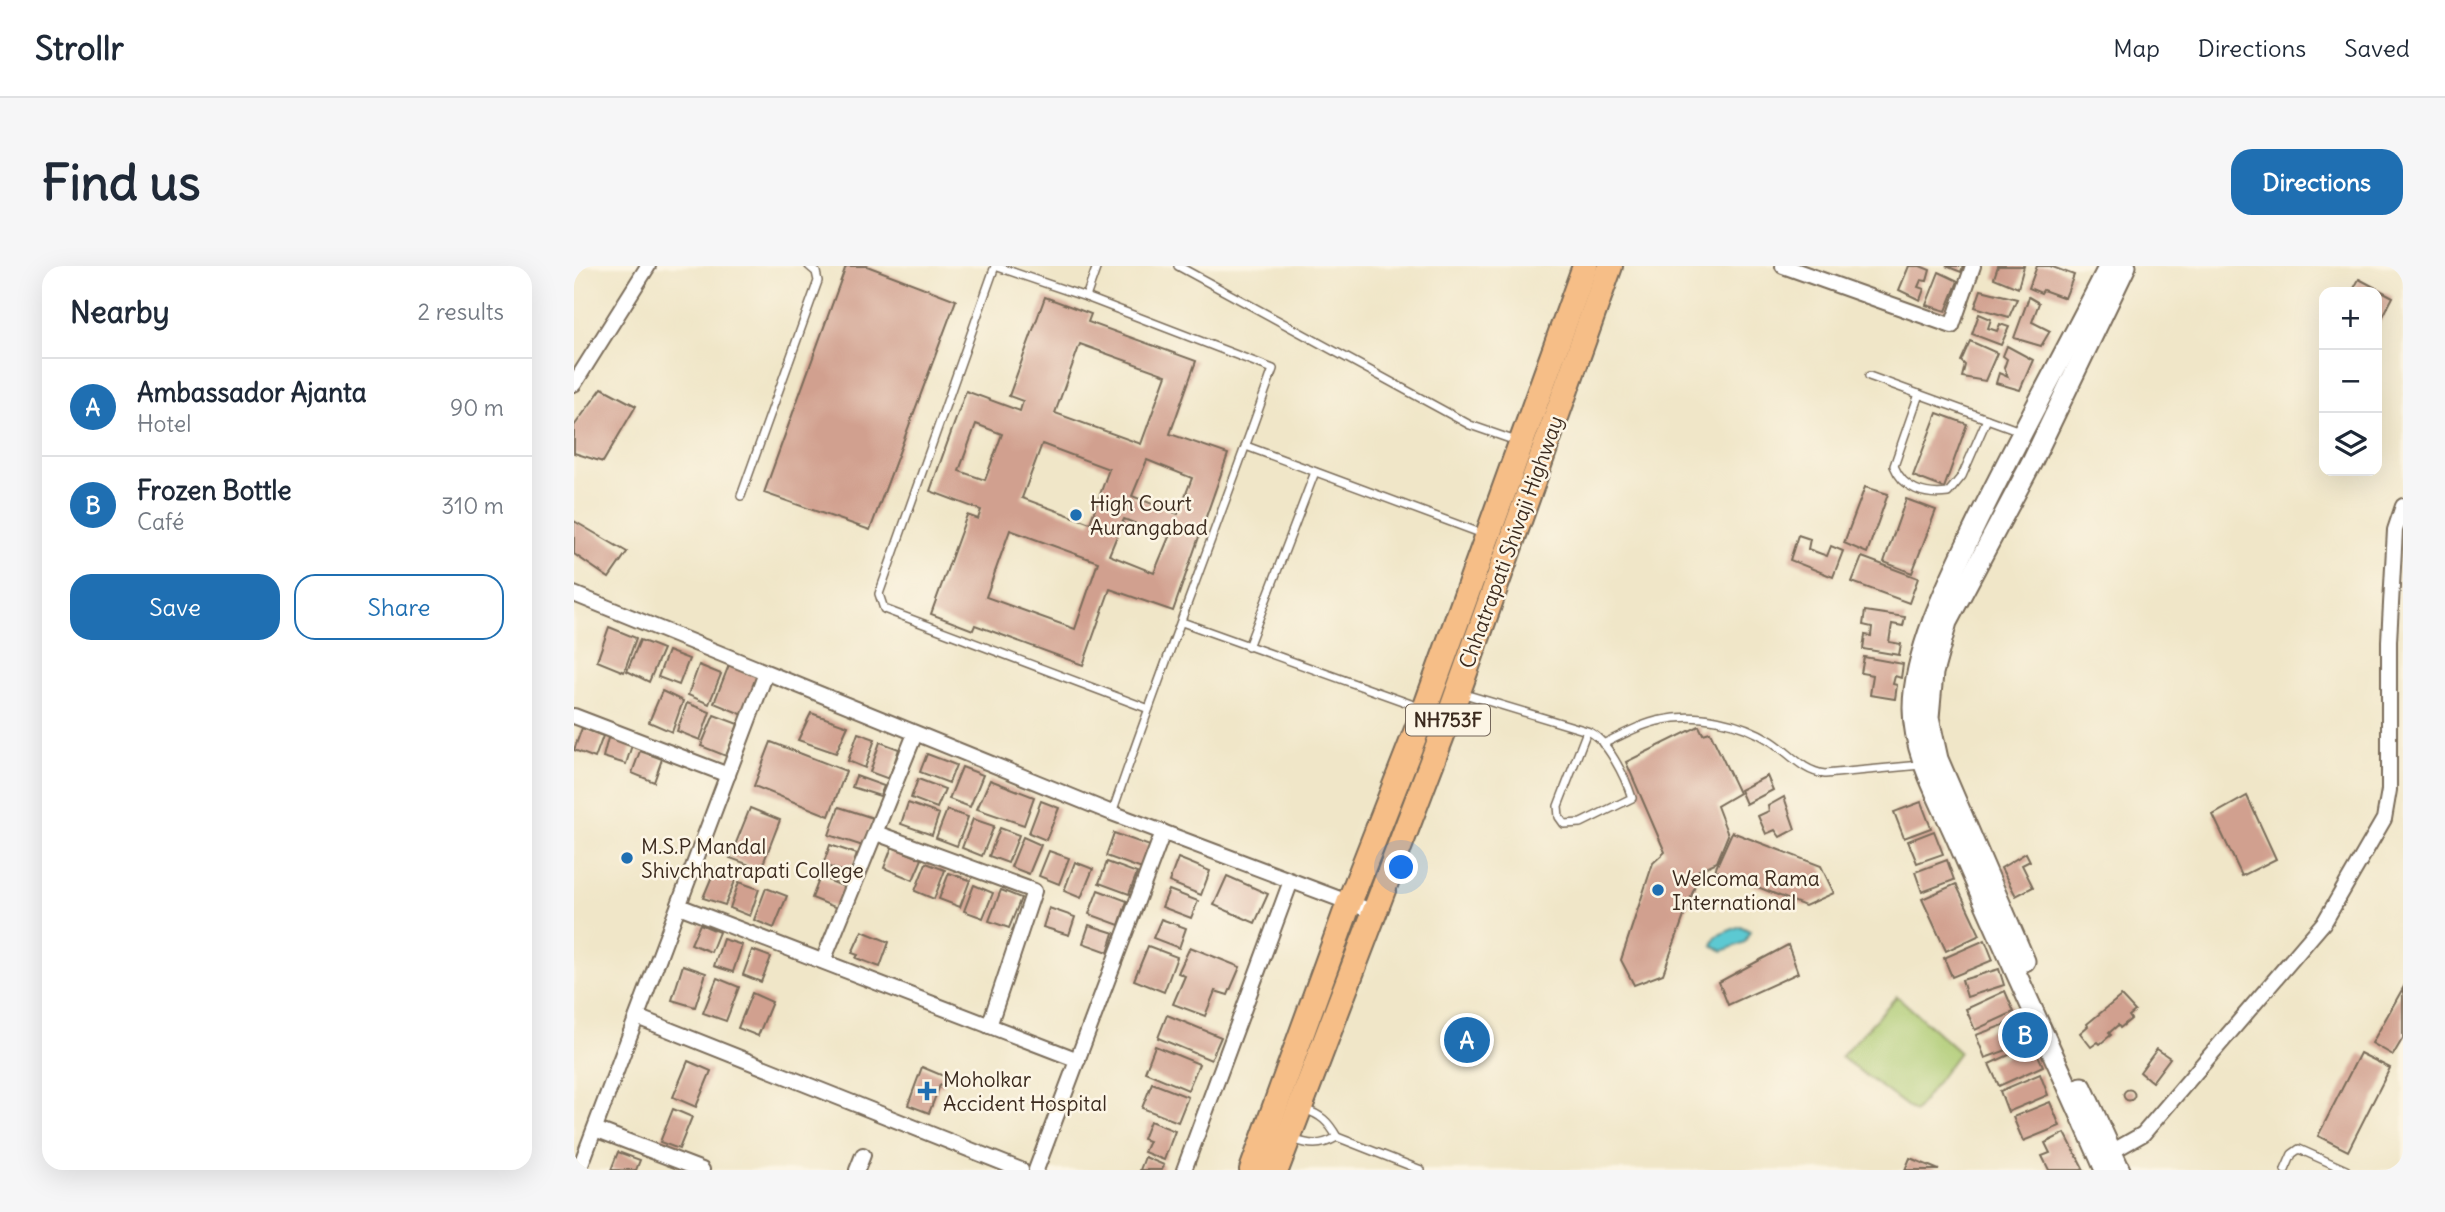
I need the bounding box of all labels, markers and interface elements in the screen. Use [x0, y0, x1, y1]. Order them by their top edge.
text: Strollr [35, 27, 124, 69]
text: Map [2113, 33, 2160, 63]
text: Directions [2198, 33, 2306, 63]
text: Saved [2344, 33, 2410, 63]
button: Directions [2231, 149, 2403, 215]
text: Find us [42, 152, 200, 213]
map controls [2319, 287, 2382, 476]
button: + [2319, 287, 2382, 350]
text: Nearby [70, 293, 170, 331]
text: 2 results [418, 297, 504, 326]
button: − [2319, 350, 2382, 413]
text: Ambassador Ajanta [137, 376, 367, 409]
text: A [86, 393, 100, 422]
text: 90 m [450, 393, 504, 422]
text: Hotel [137, 409, 191, 438]
street label: Chhatrapati Shivaji Highway [1453, 412, 1569, 672]
button: layers [2319, 413, 2382, 476]
text: Frozen Bottle [137, 474, 291, 507]
place label: High Court Aurangabad [1090, 490, 1208, 541]
text: B [85, 491, 101, 520]
text: 310 m [441, 491, 504, 520]
text: Café [137, 507, 184, 536]
marker: High Court Aurangabad [1068, 507, 1084, 523]
button: Save [70, 574, 280, 640]
button: Share [294, 574, 504, 640]
road number: NH753F [1406, 704, 1490, 736]
place label: M.S.P Mandal Shivchhatrapati College [641, 833, 864, 884]
marker: M.S.P Mandal Shivchhatrapati College [619, 850, 635, 866]
your location [1384, 850, 1418, 884]
place label: Welcoma Rama International [1672, 865, 1820, 916]
marker: Welcoma Rama International [1650, 882, 1666, 898]
pin: B [2002, 1009, 2048, 1061]
pin: A [1444, 1014, 1490, 1066]
place label: Moholkar Accident Hospital [943, 1066, 1107, 1117]
marker: Moholkar Accident Hospital [917, 1081, 937, 1101]

